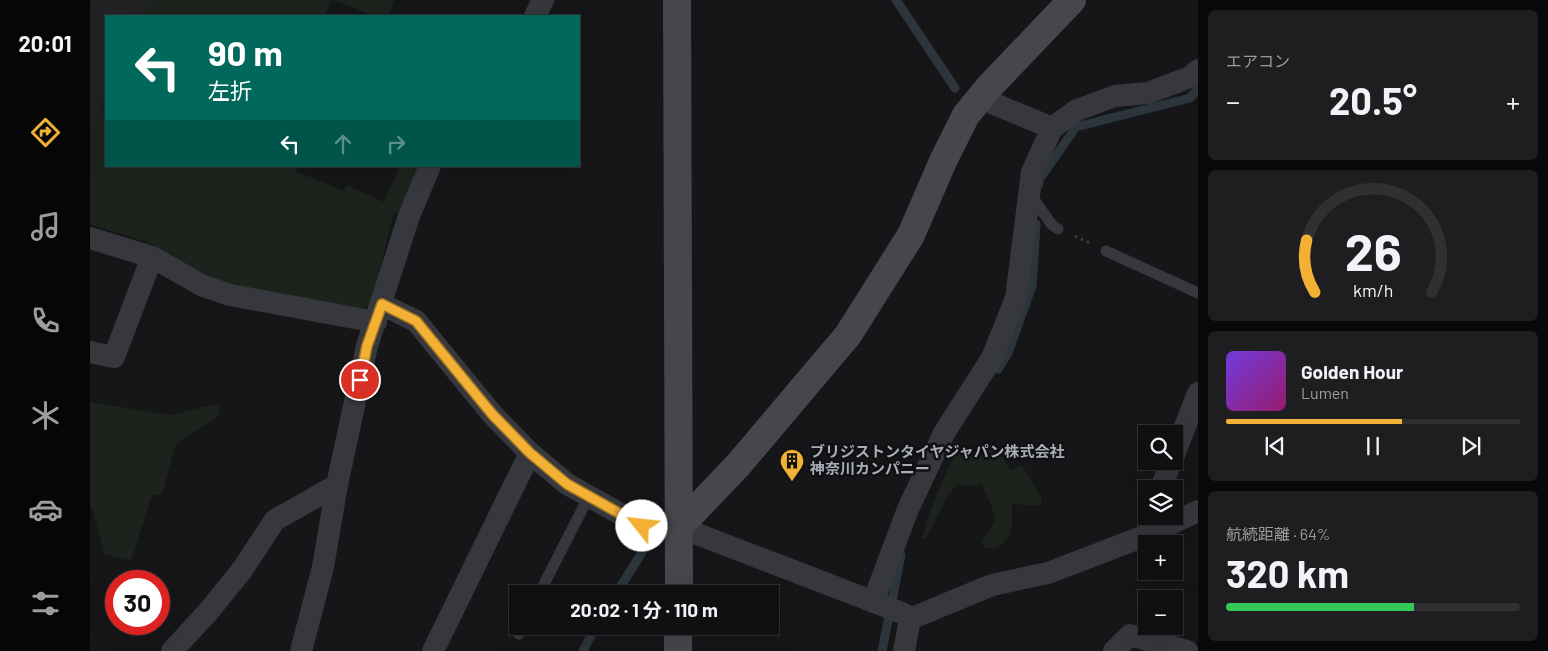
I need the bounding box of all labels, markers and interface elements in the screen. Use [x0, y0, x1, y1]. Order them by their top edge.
text: 20:01 [19, 30, 71, 56]
text: 90 m [208, 31, 283, 73]
icon: left [125, 35, 190, 100]
text: エアコン [1226, 51, 1290, 70]
text: 左折 [208, 77, 252, 103]
text: 20.5° [1329, 77, 1417, 123]
text: − [1226, 84, 1240, 118]
text: + [1506, 84, 1520, 118]
icon: directions [28, 115, 63, 150]
icon: left [276, 130, 304, 158]
icon: ahead [329, 130, 357, 158]
icon: right [382, 130, 410, 158]
icon: music [28, 209, 63, 244]
text: 26 [1344, 219, 1402, 281]
text: km/h [1353, 279, 1393, 301]
icon: phone [28, 303, 63, 338]
pin [339, 359, 381, 401]
text: Golden Hour [1301, 360, 1403, 383]
icon: arrive [346, 366, 374, 394]
text: Lumen [1301, 383, 1349, 402]
icon: climate [28, 398, 63, 433]
map controls [1138, 425, 1183, 635]
button: search [1138, 425, 1183, 470]
icon: previous [1261, 432, 1289, 460]
icon: pause [1359, 432, 1387, 460]
icon: next [1457, 432, 1485, 460]
place label: ブリジストンタイヤジャパン株式会社 神奈川カンパニー [809, 442, 1065, 477]
building icon: ブリジストンタイヤジャパン株式会社 神奈川カンパニー [779, 448, 805, 482]
button: layers [1138, 480, 1183, 525]
icon: car [28, 492, 63, 527]
position arrow [615, 499, 667, 551]
text: 航続距離 · 64% [1226, 524, 1330, 543]
button: + [1138, 535, 1183, 580]
text: 320 km [1226, 550, 1349, 596]
speed limit sign: 30 [105, 570, 170, 635]
icon: filters [28, 586, 63, 621]
button: − [1138, 590, 1183, 635]
text: 20:02 · 1 分 · 110 m [570, 598, 718, 621]

